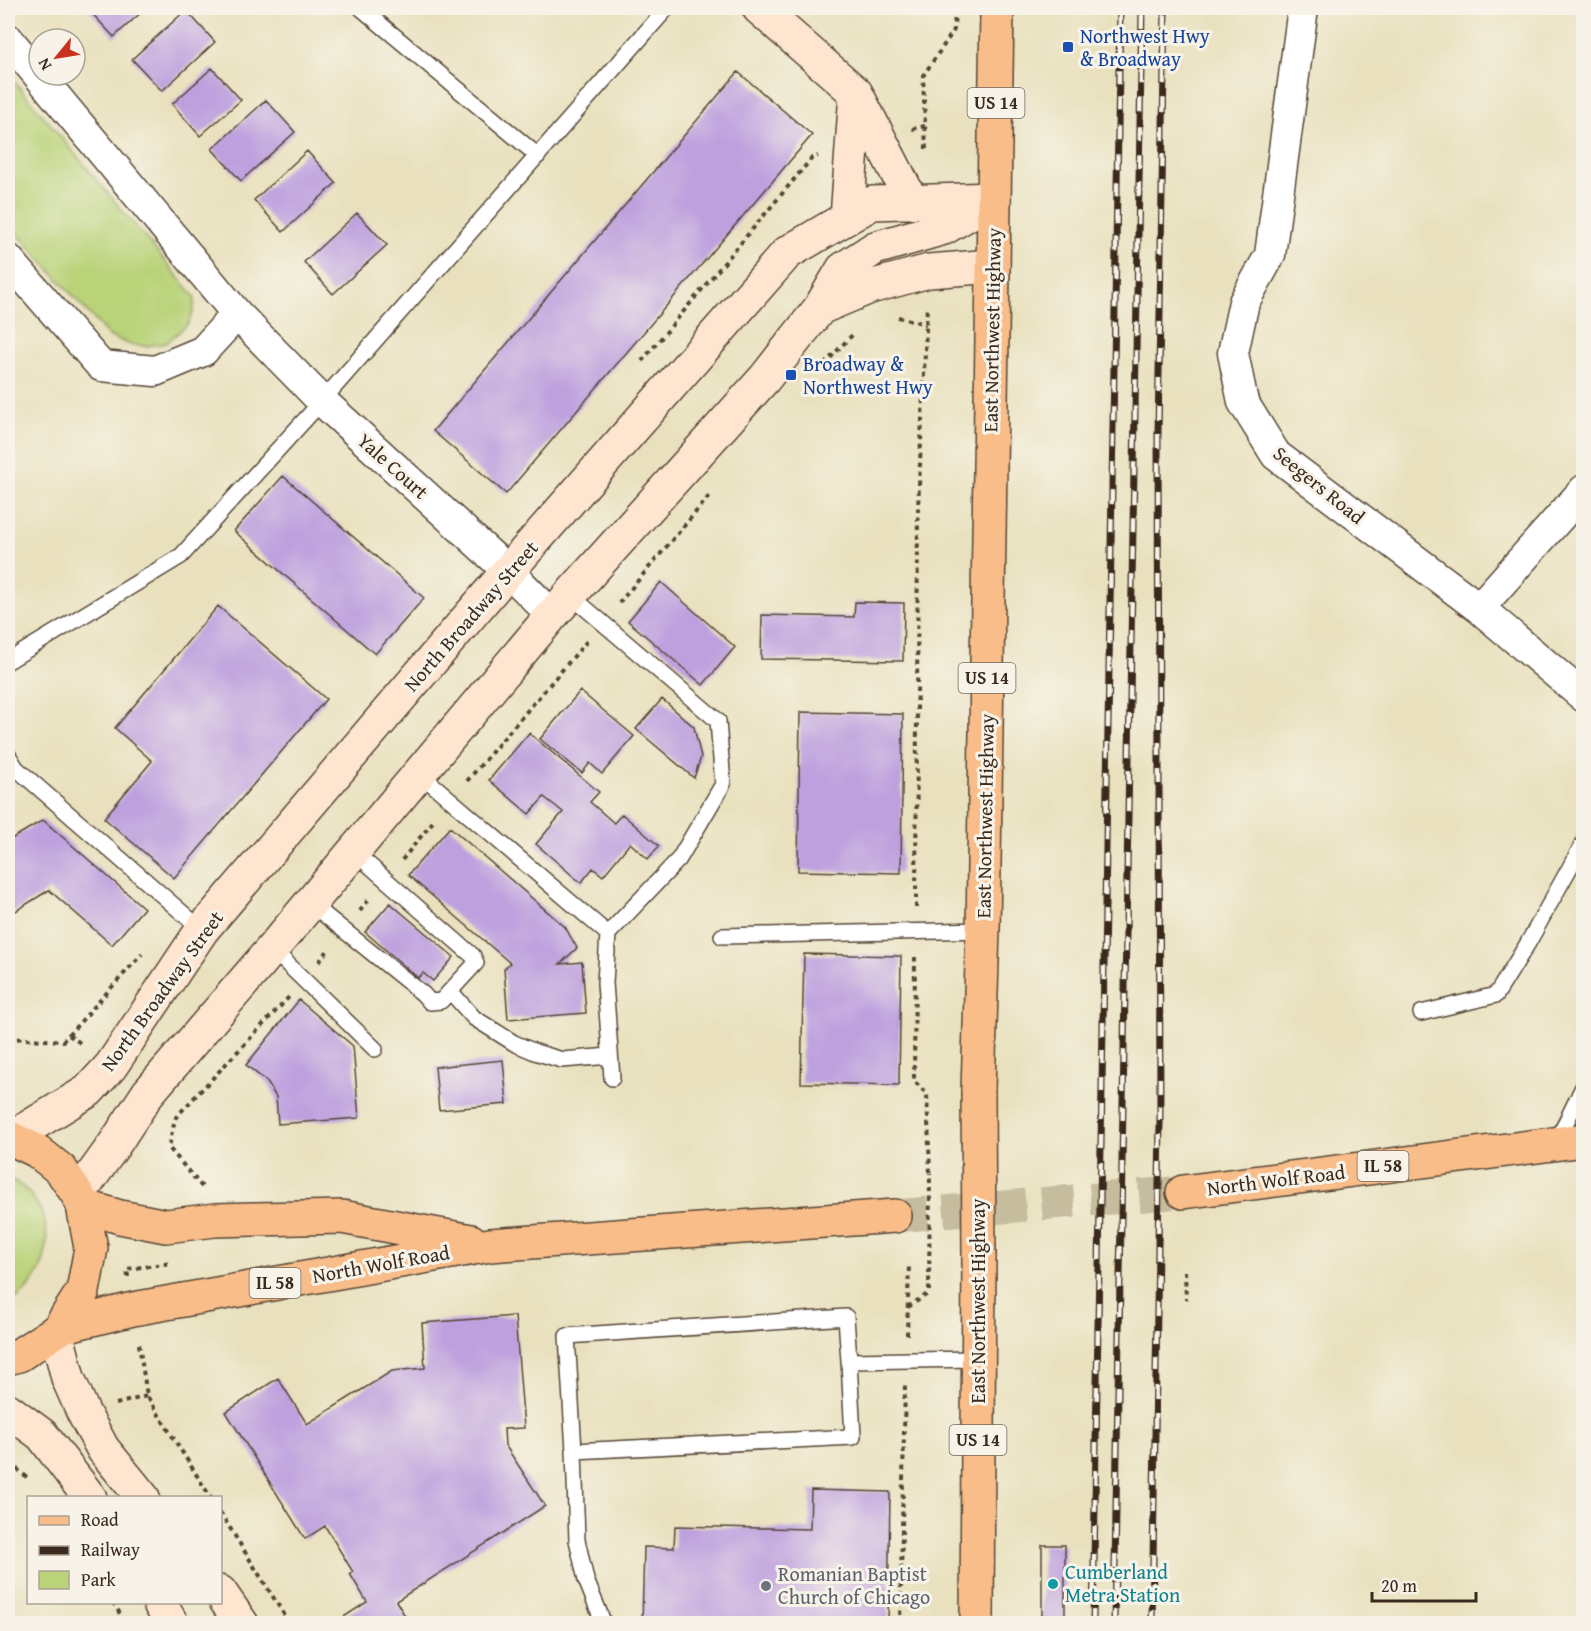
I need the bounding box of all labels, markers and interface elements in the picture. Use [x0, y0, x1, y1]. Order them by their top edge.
place label: Northwest Hwy & Broadway [1080, 21, 1210, 73]
north arrow [27, 27, 87, 87]
marker: Northwest Hwy & Broadway [1061, 40, 1075, 54]
text: N [31, 54, 57, 75]
road number: US 14 [968, 88, 1024, 118]
street label: East Northwest Highway [975, 227, 1008, 433]
place label: Broadway & Northwest Hwy [803, 349, 933, 401]
marker: Broadway & Northwest Hwy [784, 368, 798, 382]
street label: Yale Court [351, 426, 435, 505]
street label: Seegers Road [1267, 439, 1372, 531]
street label: North Broadway Street [397, 534, 545, 698]
road number: US 14 [958, 663, 1016, 693]
street label: East Northwest Highway [968, 713, 1001, 919]
street label: North Broadway Street [93, 904, 230, 1077]
road number: IL 58 [1358, 1151, 1408, 1181]
street label: North Wolf Road [1205, 1157, 1347, 1202]
street label: East Northwest Highway [963, 1199, 992, 1403]
street label: North Wolf Road [310, 1237, 452, 1290]
road number: IL 58 [250, 1268, 300, 1298]
road number: US 14 [950, 1425, 1006, 1455]
legend [27, 1496, 222, 1604]
text: Road [81, 1506, 119, 1533]
text: Railway [81, 1536, 140, 1563]
place label: Cumberland Metra Station [1065, 1557, 1180, 1609]
place label: Romanian Baptist Church of Chicago [778, 1559, 930, 1611]
scale bar [1372, 1565, 1476, 1603]
text: Park [81, 1566, 117, 1593]
text: 20 m [1381, 1572, 1417, 1599]
marker: Cumberland Metra Station [1046, 1577, 1060, 1591]
marker: Romanian Baptist Church of Chicago [759, 1579, 773, 1593]

